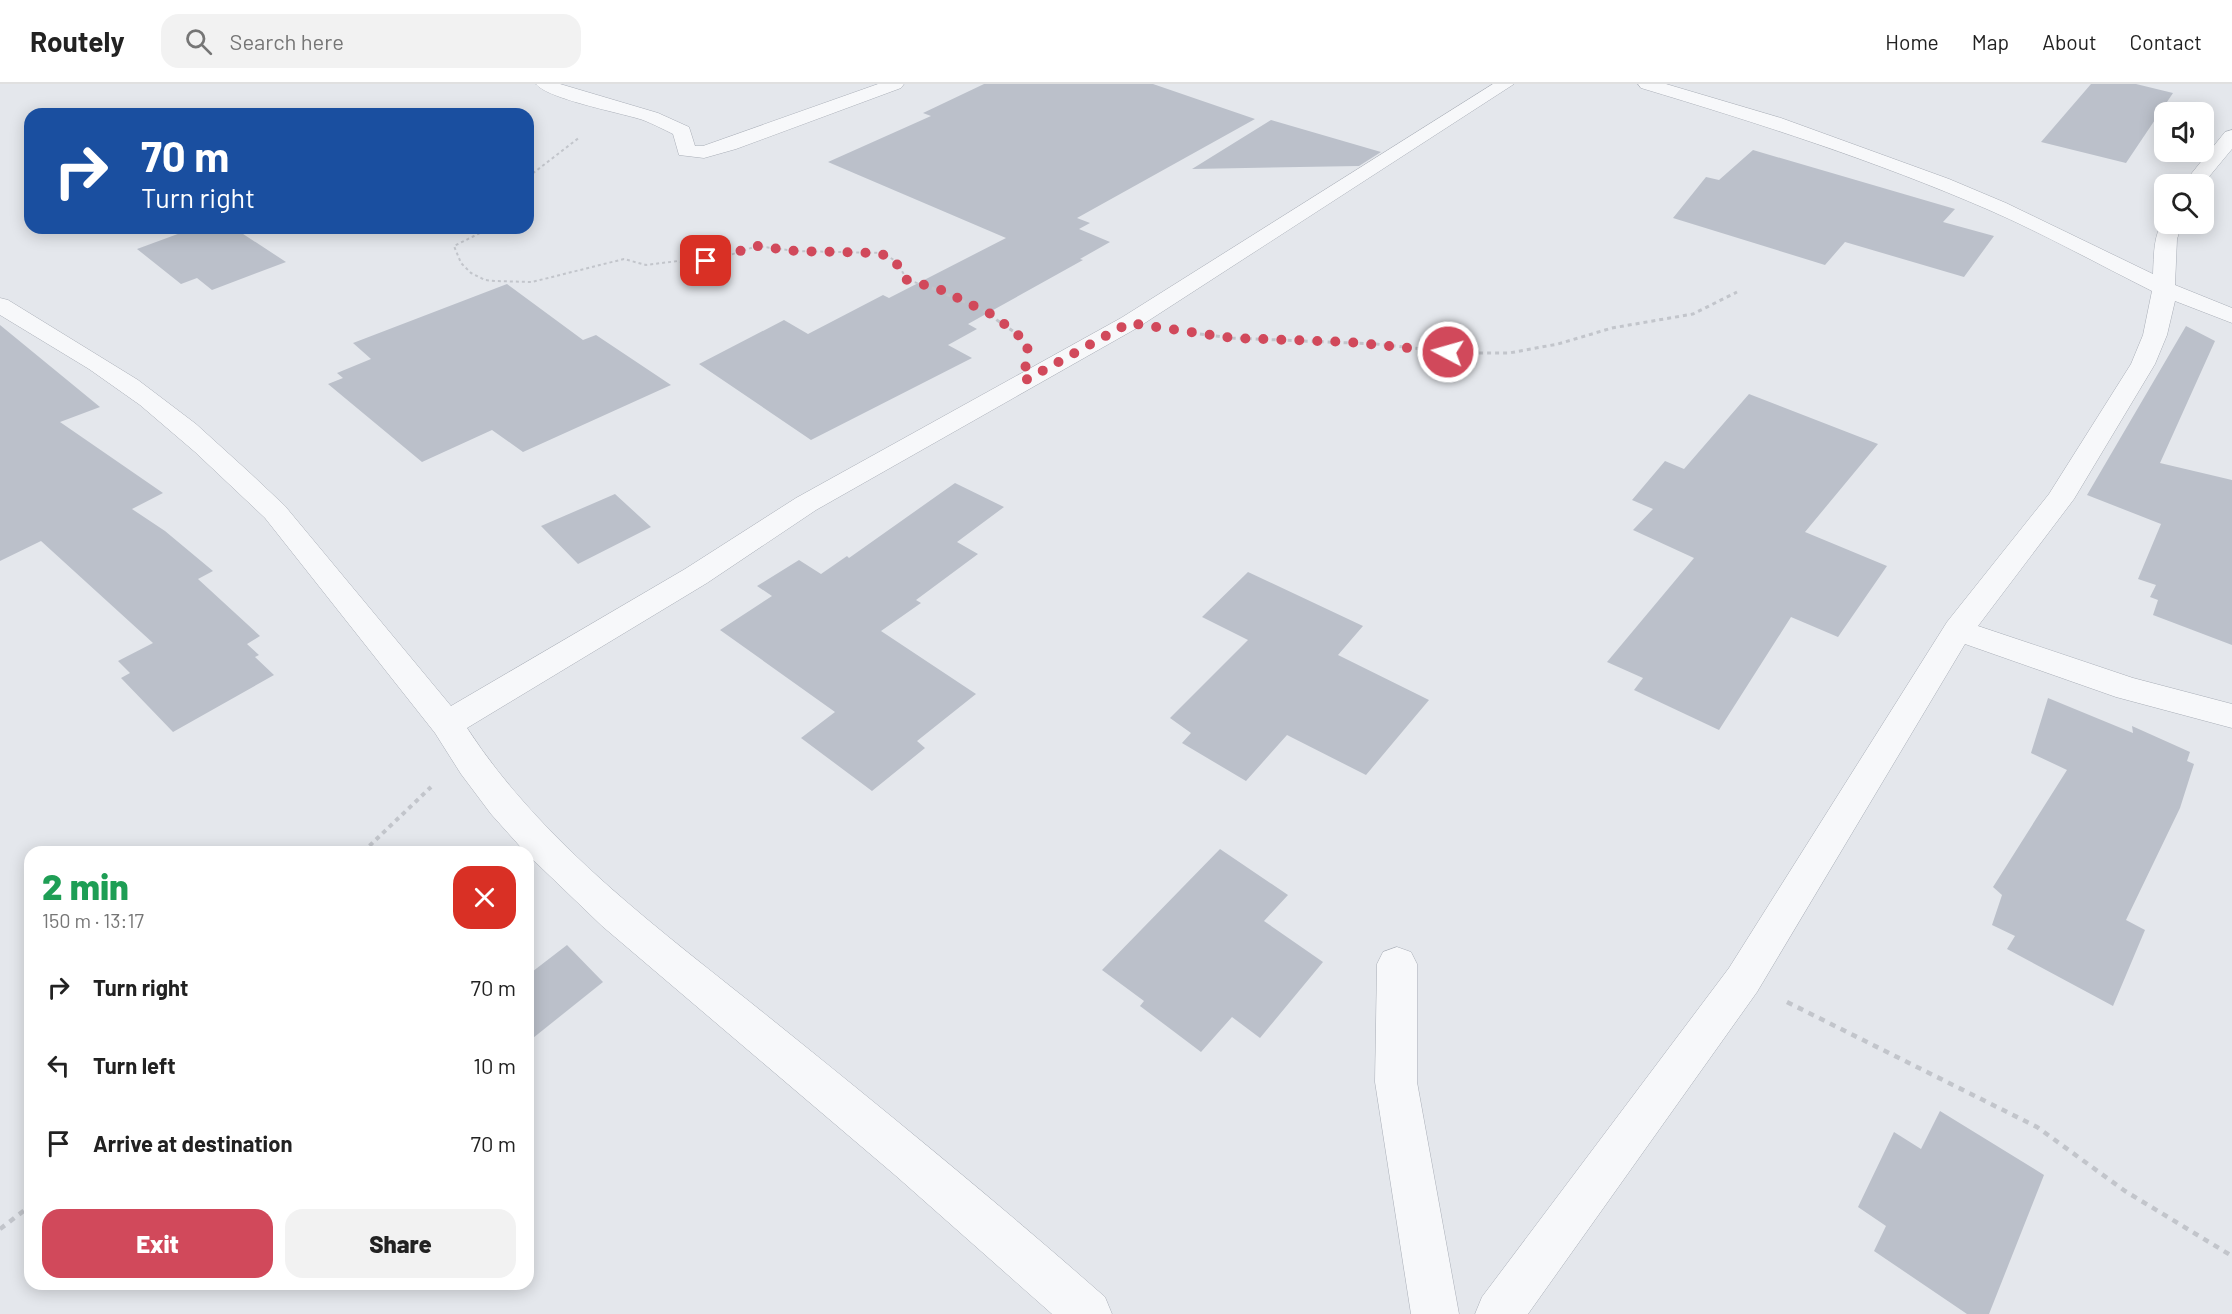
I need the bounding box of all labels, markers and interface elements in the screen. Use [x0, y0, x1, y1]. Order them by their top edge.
search box [161, 14, 581, 68]
text: Routely [30, 24, 125, 58]
icon: search [182, 25, 215, 58]
text: Search here [230, 28, 344, 54]
text: Home [1885, 29, 1939, 54]
text: Map [1972, 29, 2009, 54]
text: About [2042, 29, 2097, 54]
text: Contact [2130, 29, 2202, 54]
map controls [2154, 102, 2214, 234]
button: sound [2154, 102, 2214, 162]
text: 70 m [141, 130, 229, 180]
icon: right [42, 132, 120, 210]
button: search [2154, 174, 2214, 234]
text: Turn right [141, 181, 255, 213]
pin [680, 235, 731, 286]
icon: arrive [689, 244, 722, 277]
position arrow [1416, 320, 1480, 384]
text: 2 min [42, 864, 129, 907]
button: close [453, 866, 516, 929]
text: 150 m · 13:17 [42, 908, 144, 932]
icon: right [42, 971, 75, 1004]
text: Turn right [93, 974, 188, 1000]
text: 70 m [471, 974, 516, 1000]
icon: left [42, 1049, 75, 1082]
text: Turn left [93, 1052, 176, 1078]
text: 10 m [473, 1052, 516, 1078]
icon: arrive [42, 1127, 75, 1160]
text: Arrive at destination [93, 1130, 292, 1156]
text: 70 m [471, 1130, 516, 1156]
button: Exit [42, 1209, 273, 1278]
button: Share [285, 1209, 516, 1278]

